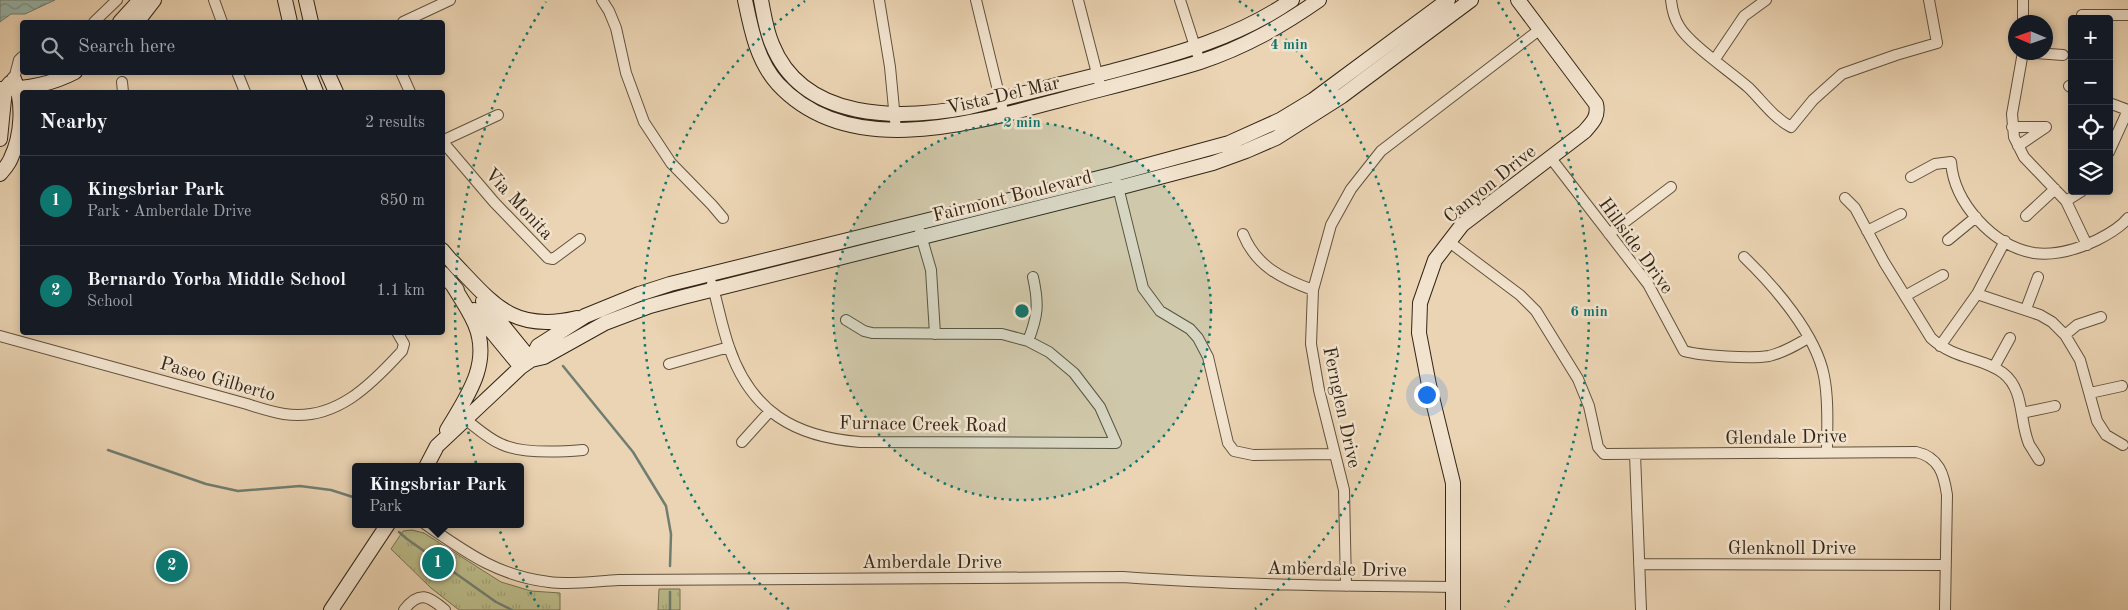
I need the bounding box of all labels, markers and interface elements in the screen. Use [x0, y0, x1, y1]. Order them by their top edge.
north arrow [2008, 15, 2053, 60]
map controls [2068, 15, 2113, 195]
button: + [2068, 15, 2113, 60]
search box [20, 20, 445, 75]
icon: search [38, 34, 66, 62]
text: Search here [78, 38, 175, 57]
text: 4 min [1270, 38, 1308, 53]
button: − [2068, 60, 2113, 105]
street label: Vista Del Mar [945, 74, 1062, 119]
button: locate [2068, 105, 2113, 150]
text: Nearby [40, 112, 108, 133]
text: 2 results [365, 115, 425, 131]
text: 2 min [1003, 116, 1041, 131]
street label: Canyon Drive [1441, 142, 1540, 228]
button: layers [2068, 150, 2113, 195]
street label: Via Monita [480, 165, 556, 245]
street label: Fairmont Boulevard [931, 168, 1094, 226]
text: Kingsbriar Park [87, 181, 225, 200]
text: 1 [51, 193, 61, 209]
text: 850 m [380, 193, 425, 209]
street label: Hillside Drive [1594, 195, 1676, 298]
text: Park · Amberdale Drive [87, 204, 251, 220]
text: Bernardo Yorba Middle School [87, 271, 346, 290]
text: 2 [51, 283, 61, 299]
text: 1.1 km [376, 283, 425, 299]
text: School [87, 294, 133, 310]
centre of rings [1013, 302, 1031, 320]
text: 6 min [1570, 305, 1608, 320]
street label: Fernglen Drive [1318, 345, 1363, 470]
street label: Paseo Gilberto [157, 355, 277, 406]
your location [1414, 382, 1440, 408]
street label: Furnace Creek Road [839, 415, 1007, 436]
street label: Glendale Drive [1725, 428, 1847, 449]
popup [352, 463, 524, 528]
text: Kingsbriar Park [369, 476, 507, 495]
text: Park [369, 499, 402, 515]
street label: Glenknoll Drive [1728, 540, 1856, 559]
pin: 1 [422, 544, 454, 582]
pin: 2 [156, 547, 188, 585]
street label: Amberdale Drive [862, 554, 1002, 573]
street label: Amberdale Drive [1267, 560, 1407, 581]

